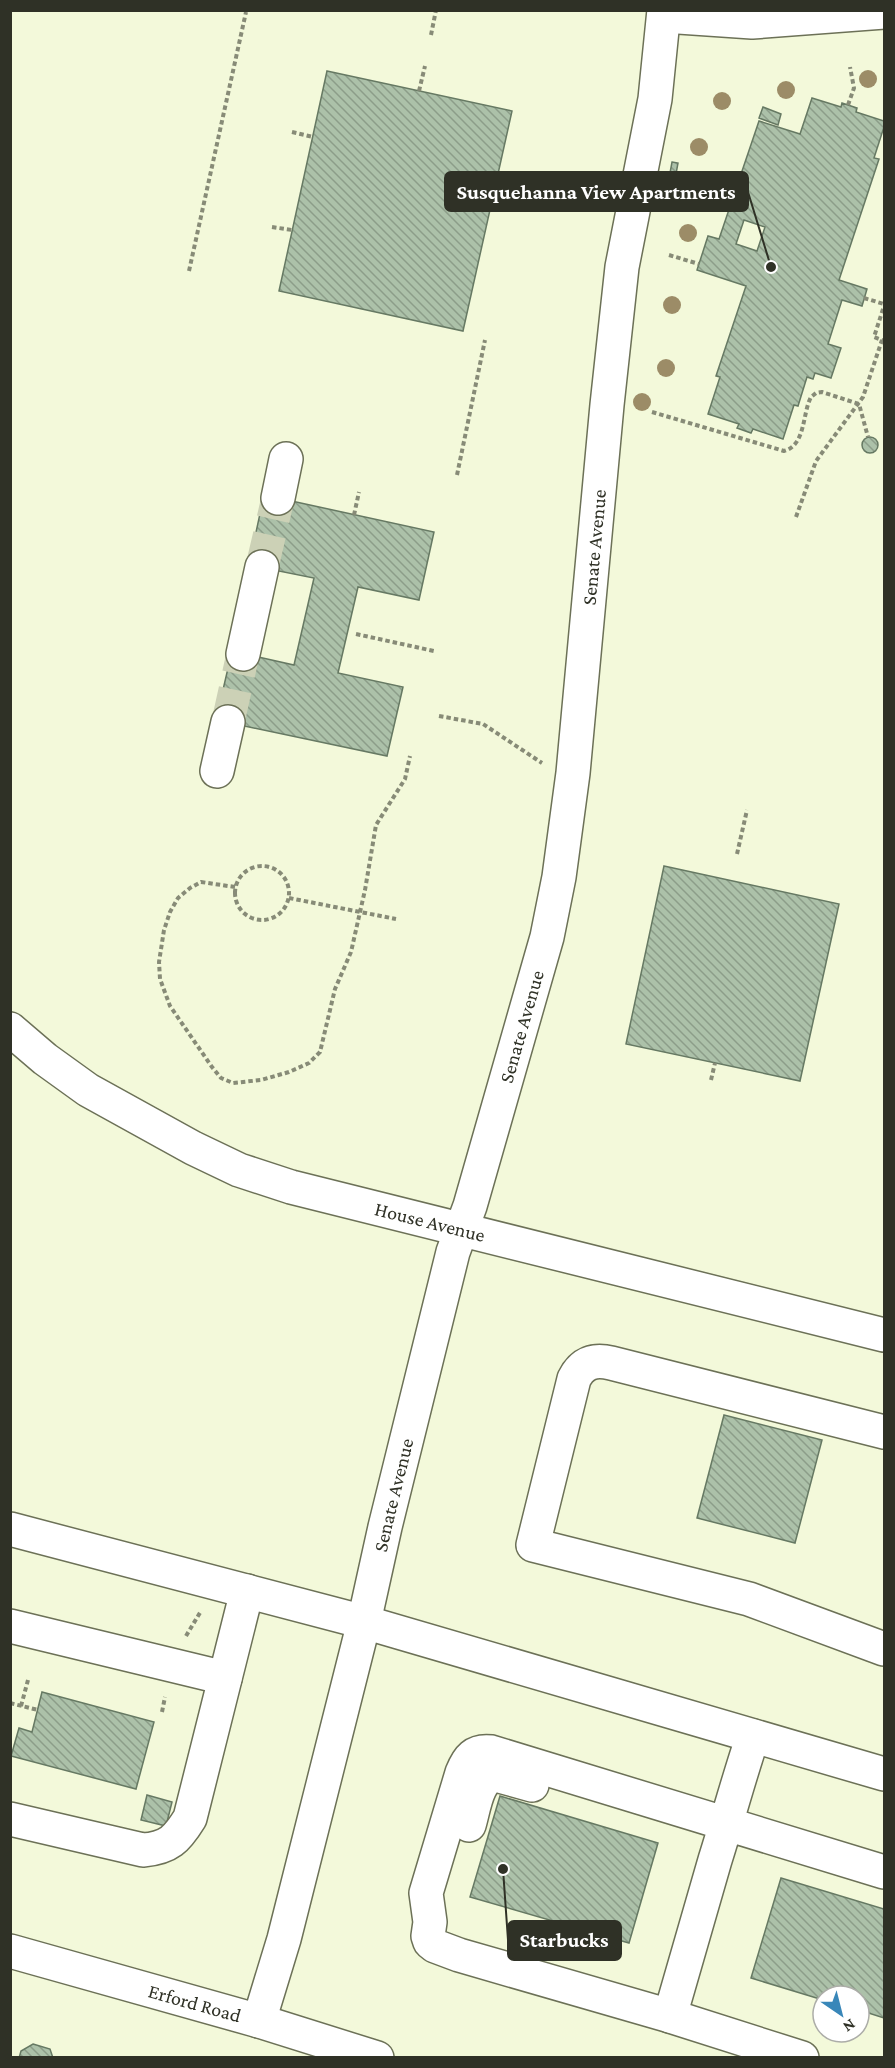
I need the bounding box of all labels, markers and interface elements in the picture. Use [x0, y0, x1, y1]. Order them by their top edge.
callout: Susquehanna View Apartments [445, 172, 748, 211]
text: Susquehanna View Apartments [457, 180, 736, 204]
street label: Senate Avenue [578, 488, 610, 606]
street label: Senate Avenue [495, 967, 548, 1085]
street label: House Avenue [372, 1197, 488, 1246]
street label: Senate Avenue [369, 1436, 418, 1554]
callout: Starbucks [508, 1921, 621, 1960]
text: Starbucks [520, 1928, 609, 1952]
street label: Erford Road [146, 1979, 244, 2027]
north arrow [811, 1984, 871, 2044]
text: N [840, 2016, 859, 2036]

